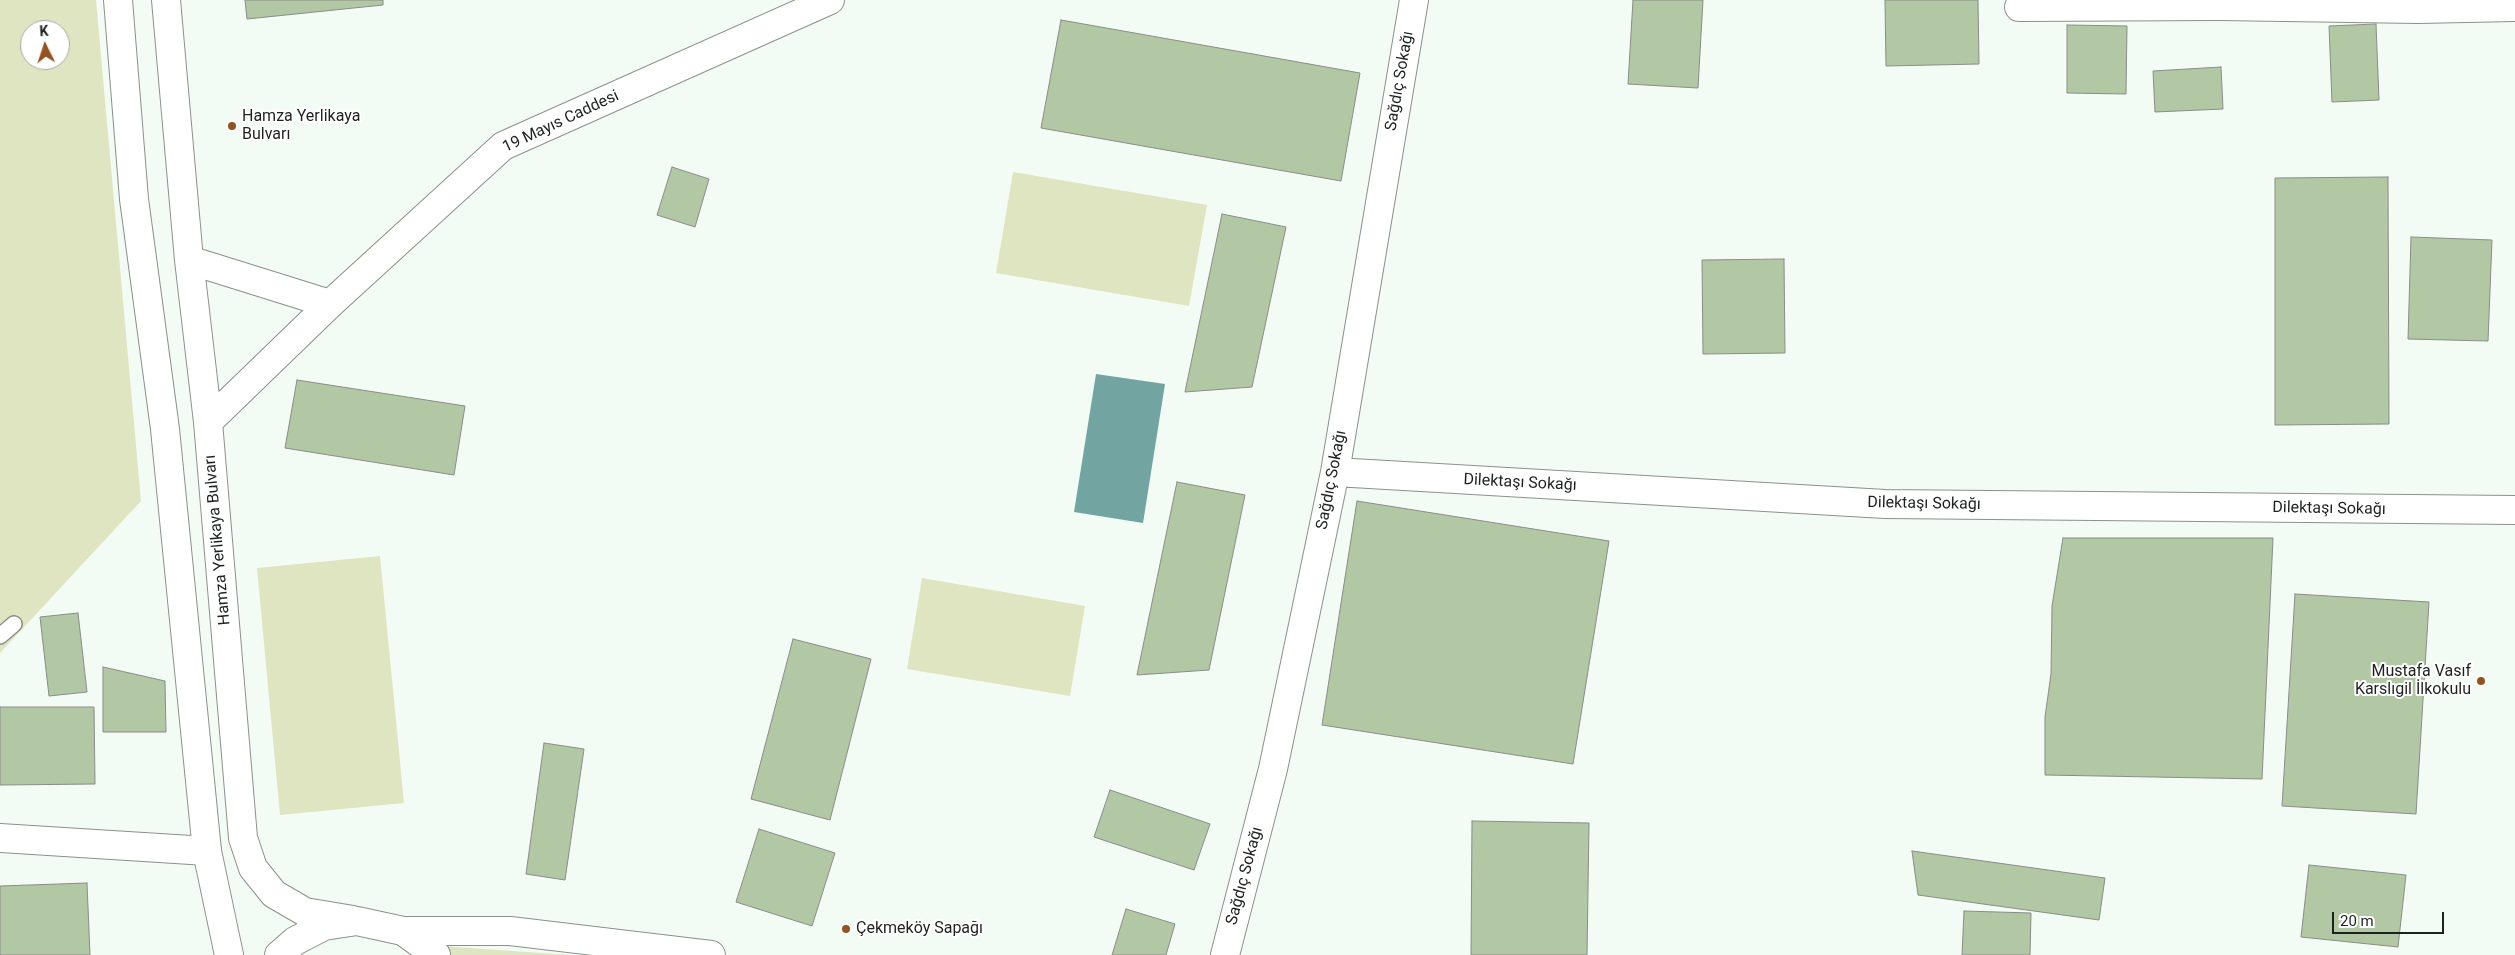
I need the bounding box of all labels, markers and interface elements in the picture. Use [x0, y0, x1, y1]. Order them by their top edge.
north arrow [20, 20, 70, 70]
text: K [39, 23, 49, 39]
street label: Sağdıç Sokağı [1382, 30, 1418, 132]
street label: 19 Mayıs Caddesi [500, 87, 622, 157]
place label: Hamza Yerlikaya Bulvarı [242, 107, 360, 145]
marker: Hamza Yerlikaya Bulvarı [226, 120, 238, 132]
street label: Sağdıç Sokağı [1313, 429, 1351, 531]
street label: Hamza Yerlikaya Bulvarı [201, 454, 235, 626]
street label: Dilektaşı Sokağı [1463, 470, 1577, 496]
street label: Dilektaşı Sokağı [1867, 493, 1981, 515]
street label: Dilektaşı Sokağı [2272, 498, 2386, 520]
place label: Mustafa Vasıf Karslıgil İlkokulu [2355, 662, 2471, 700]
marker: Mustafa Vasıf Karslıgil İlkokulu [2475, 675, 2487, 687]
street label: Sağdıç Sokağı [1223, 825, 1267, 927]
scale bar [2335, 902, 2448, 934]
text: 20 m [2340, 912, 2374, 930]
place label: Çekmeköy Sapağı [856, 919, 983, 939]
marker: Çekmeköy Sapağı [840, 923, 852, 935]

